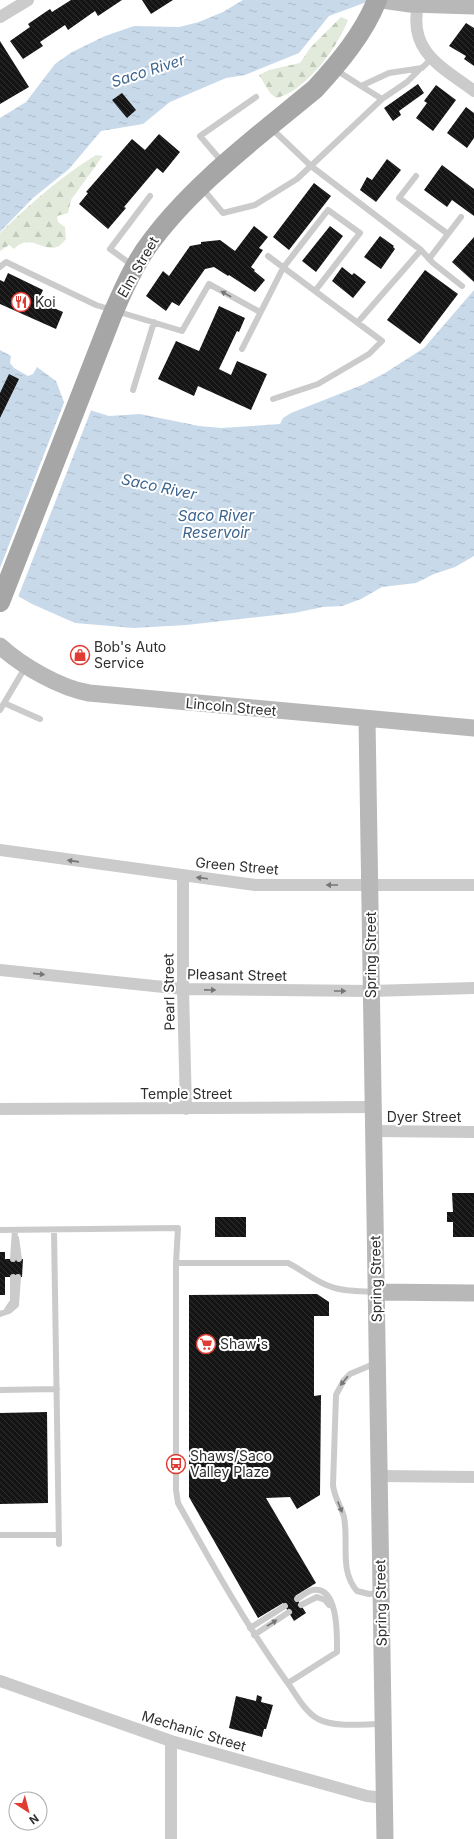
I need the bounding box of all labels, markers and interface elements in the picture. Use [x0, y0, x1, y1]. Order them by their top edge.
water label: Saco River [109, 50, 187, 91]
street label: Elm Street [113, 233, 162, 300]
one-way arrow [220, 290, 232, 297]
restaurant icon: Koi [10, 291, 32, 313]
place label: Koi [35, 293, 56, 310]
water label: Saco River [120, 469, 199, 504]
water label: Saco River Reservoir [178, 506, 255, 542]
place label: Bob's Auto Service [94, 638, 166, 671]
shop icon: Bob's Auto Service [69, 644, 91, 666]
street label: Lincoln Street [185, 694, 278, 719]
street label: Green Street [195, 853, 280, 878]
one-way arrow [67, 857, 79, 864]
one-way arrow [196, 875, 208, 881]
one-way arrow [325, 882, 338, 888]
street label: Spring Street [362, 911, 379, 998]
street label: Pearl Street [159, 953, 178, 1031]
street label: Pleasant Street [187, 965, 288, 984]
one-way arrow [33, 971, 45, 977]
one-way arrow [204, 987, 217, 993]
one-way arrow [334, 988, 347, 994]
street label: Temple Street [140, 1085, 232, 1102]
street label: Dyer Street [387, 1108, 462, 1125]
street label: Spring Street [366, 1235, 385, 1323]
supermarket icon: Shaw's [195, 1333, 217, 1355]
place label: Shaw's [220, 1335, 268, 1352]
one-way arrow [340, 1375, 349, 1386]
place label: Shaws/Saco Valley Plaze [190, 1447, 272, 1480]
bus stop icon: Shaws/Saco Valley Plaze [165, 1453, 187, 1475]
one-way arrow [337, 1501, 343, 1513]
street label: Spring Street [371, 1559, 390, 1647]
one-way arrow [266, 1620, 278, 1627]
street label: Mechanic Street [140, 1707, 249, 1755]
north arrow [8, 1791, 48, 1831]
text: N [26, 1811, 41, 1827]

